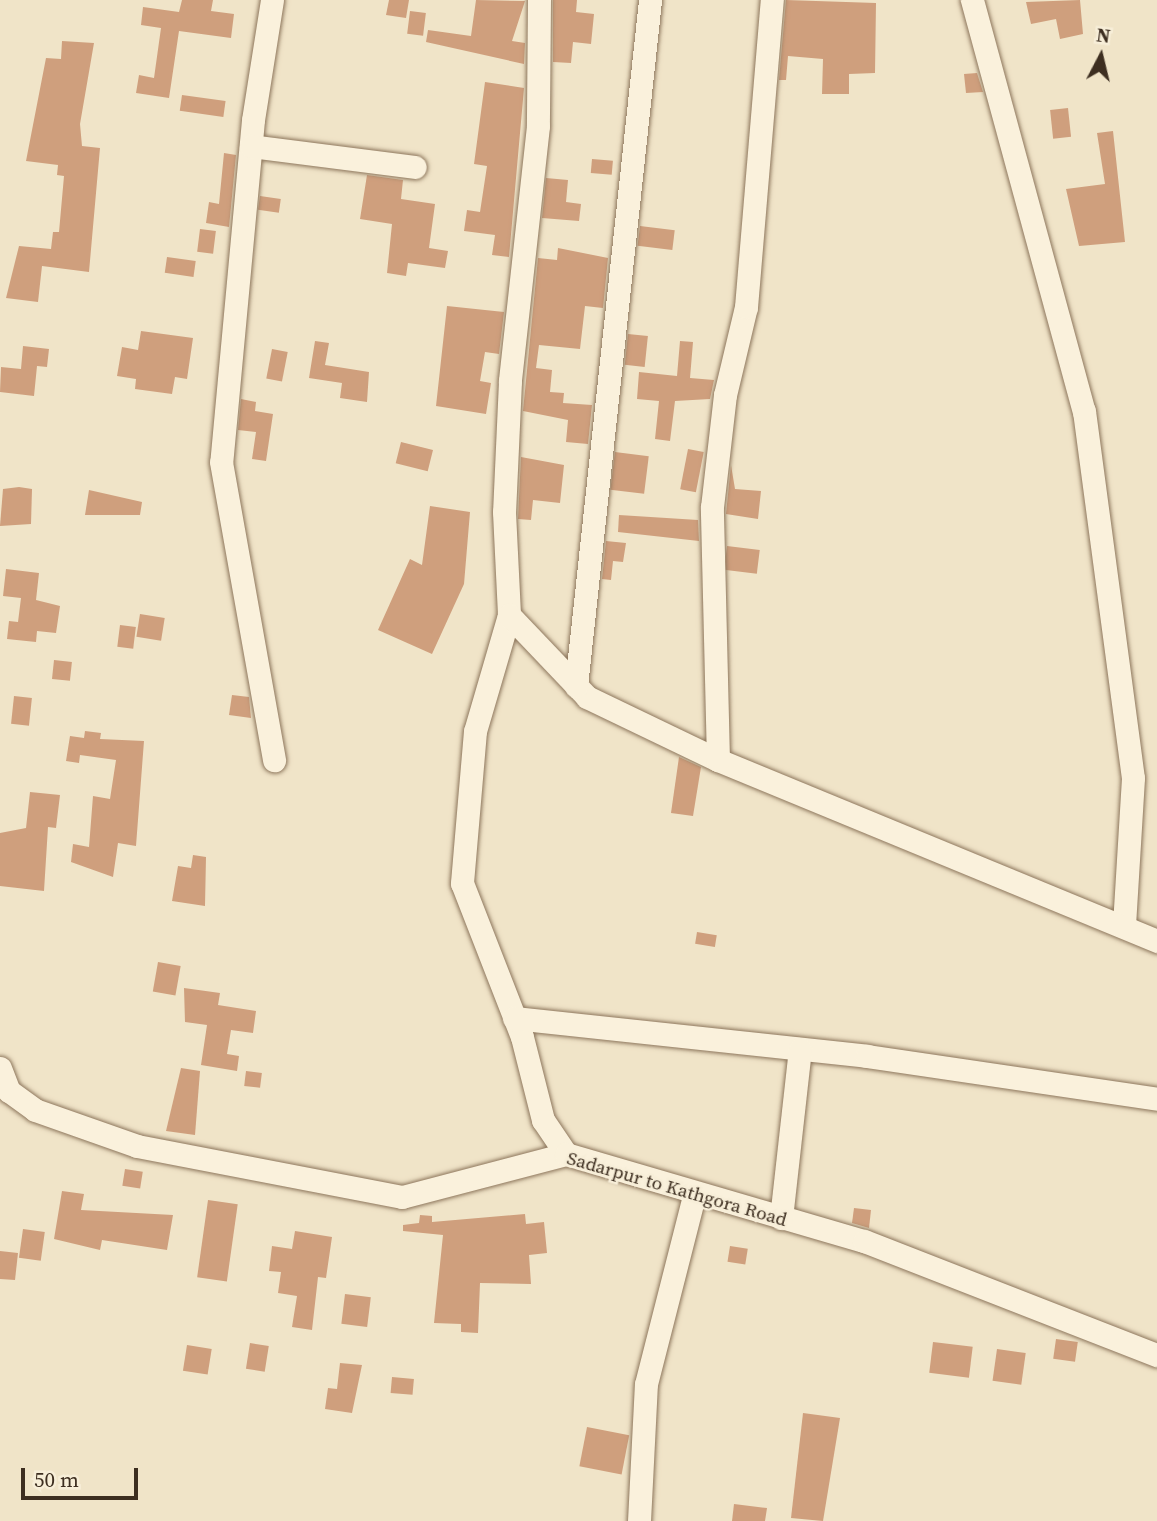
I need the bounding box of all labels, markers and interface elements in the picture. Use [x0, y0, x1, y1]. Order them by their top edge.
north arrow [1066, 21, 1136, 91]
text: N [1095, 21, 1112, 49]
street label: Sadarpur to Kathgora Road [564, 1147, 790, 1231]
scale bar [24, 1454, 142, 1498]
text: 50 m [34, 1465, 79, 1494]

